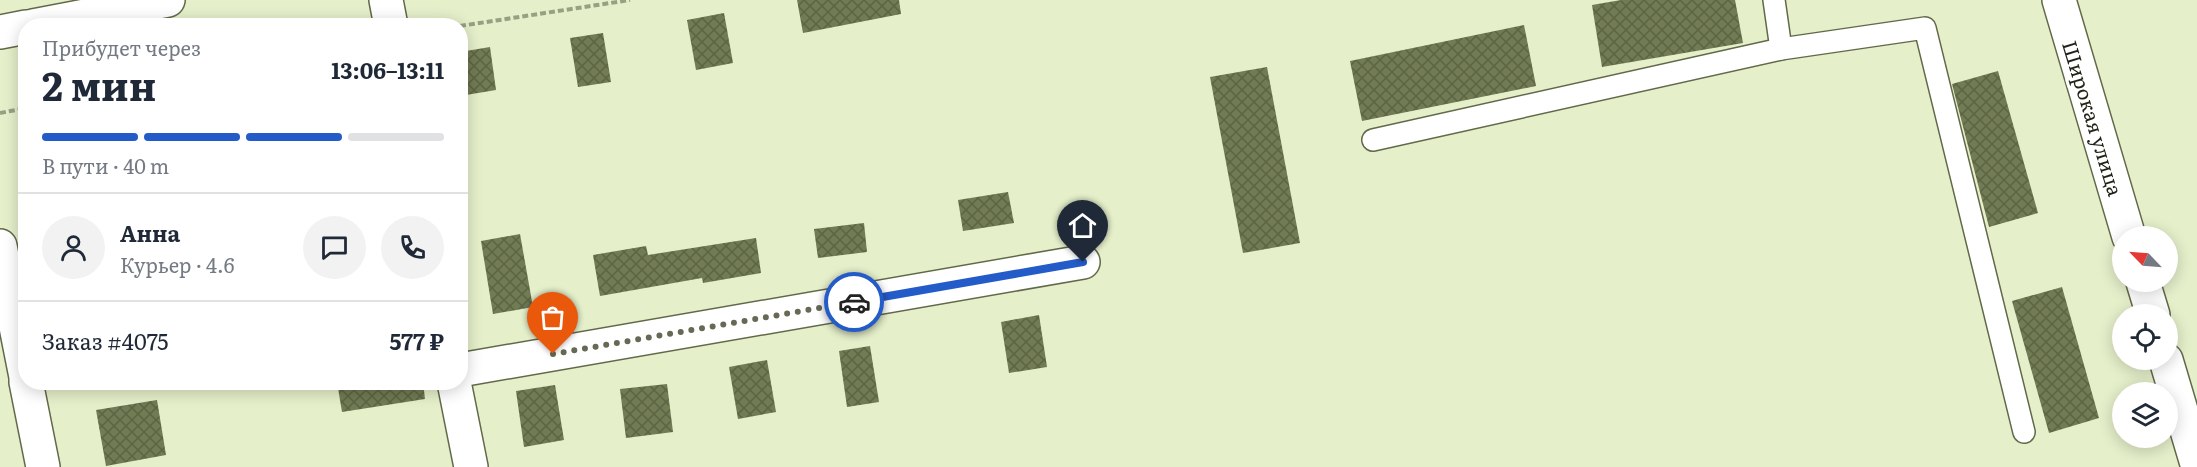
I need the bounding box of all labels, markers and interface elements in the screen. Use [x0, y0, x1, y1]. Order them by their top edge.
text: Прибудет через [42, 32, 201, 62]
street label: Широкая улица [2056, 37, 2132, 200]
text: 13:06–13:11 [331, 53, 444, 86]
text: 2 мин [42, 55, 156, 113]
text: В пути · 40 m [42, 150, 169, 180]
pin [1057, 200, 1108, 262]
icon: home [1066, 209, 1099, 242]
button: person [42, 216, 105, 279]
text: Анна [120, 216, 180, 249]
button: chat [303, 216, 366, 279]
button: phone [381, 216, 444, 279]
north arrow [2112, 226, 2178, 292]
map controls [2112, 226, 2178, 448]
text: Курьер · 4.6 [120, 249, 235, 279]
courier [824, 272, 884, 332]
icon: car [838, 286, 871, 319]
pin [527, 292, 578, 354]
icon: bag [536, 301, 569, 334]
button: locate [2112, 304, 2178, 370]
text: Заказ #4075 [42, 324, 168, 357]
text: 577 ₽ [389, 324, 444, 357]
button: layers [2112, 382, 2178, 448]

